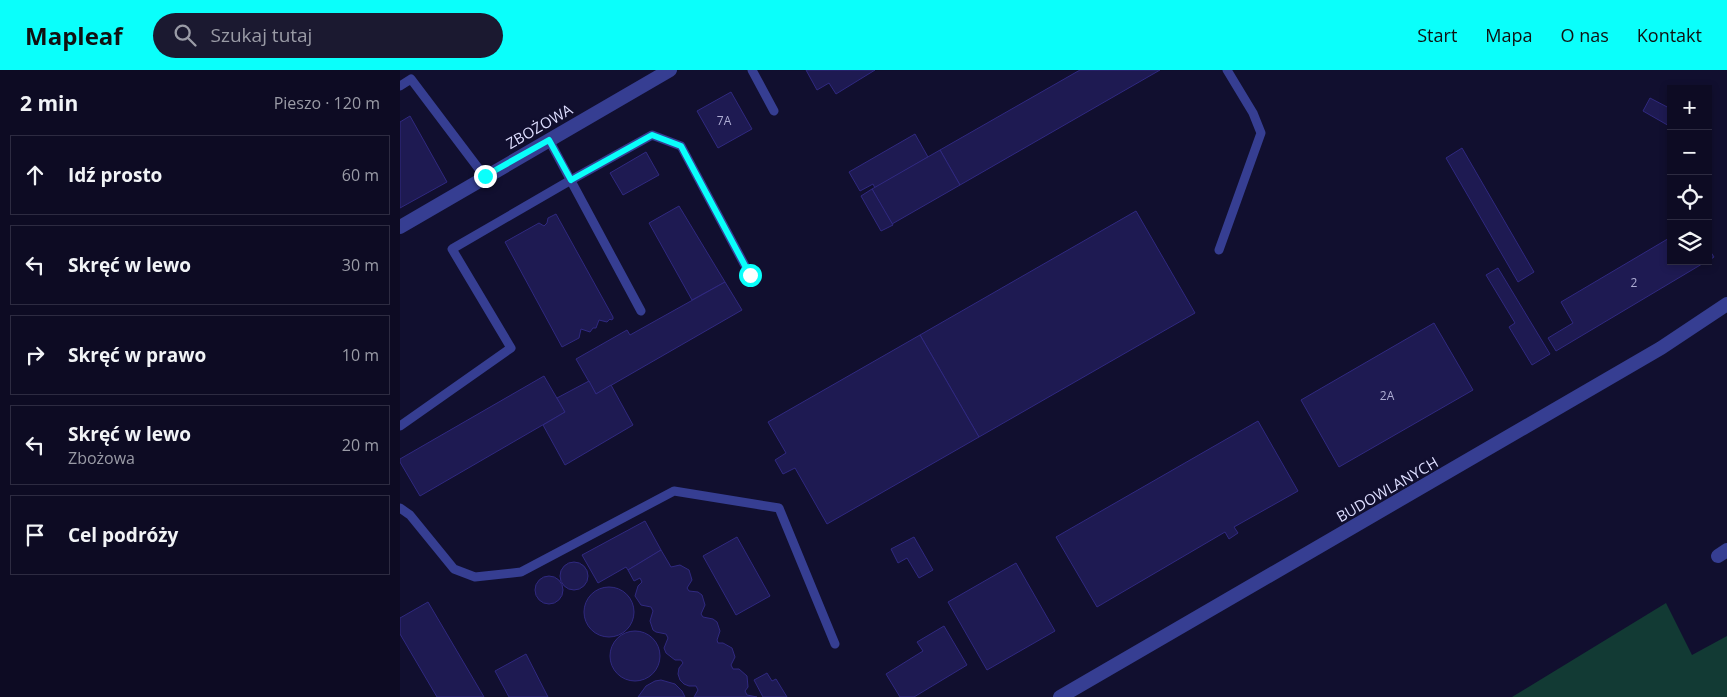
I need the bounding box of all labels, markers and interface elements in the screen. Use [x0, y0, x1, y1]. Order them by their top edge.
search box [153, 13, 503, 58]
text: Mapleaf [25, 19, 123, 52]
icon: search [171, 21, 199, 49]
text: Szukaj tutaj [211, 22, 312, 48]
text: Start [1417, 23, 1457, 47]
text: Mapa [1485, 23, 1533, 47]
text: O nas [1561, 23, 1609, 47]
text: Kontakt [1637, 23, 1702, 47]
map controls [1667, 85, 1712, 265]
button: + [1667, 85, 1712, 130]
text: 2 min [20, 89, 78, 117]
text: Pieszo · 120 m [274, 92, 380, 114]
street label: ZBOŻOWA [502, 99, 576, 153]
house number: 7A [717, 112, 732, 129]
button: − [1667, 130, 1712, 175]
icon: ahead [21, 161, 49, 189]
text: Idź prosto [68, 162, 162, 188]
text: 60 m [342, 164, 379, 186]
route end [474, 165, 497, 188]
button: locate [1667, 175, 1712, 220]
button: layers [1667, 220, 1712, 265]
icon: left [21, 251, 49, 279]
text: Skręć w lewo [68, 252, 191, 278]
text: 30 m [342, 254, 379, 276]
route start [739, 264, 762, 287]
house number: 2 [1631, 274, 1638, 291]
icon: right [21, 341, 49, 369]
text: Skręć w prawo [68, 342, 206, 368]
text: 10 m [342, 344, 379, 366]
house number: 2A [1380, 387, 1395, 404]
text: Skręć w lewo [68, 421, 191, 447]
icon: left [21, 431, 49, 459]
text: 20 m [342, 434, 379, 456]
text: Zbożowa [68, 447, 135, 469]
street label: BUDOWLANYCH [1332, 452, 1442, 526]
icon: arrive [21, 521, 49, 549]
text: Cel podróży [68, 522, 178, 548]

